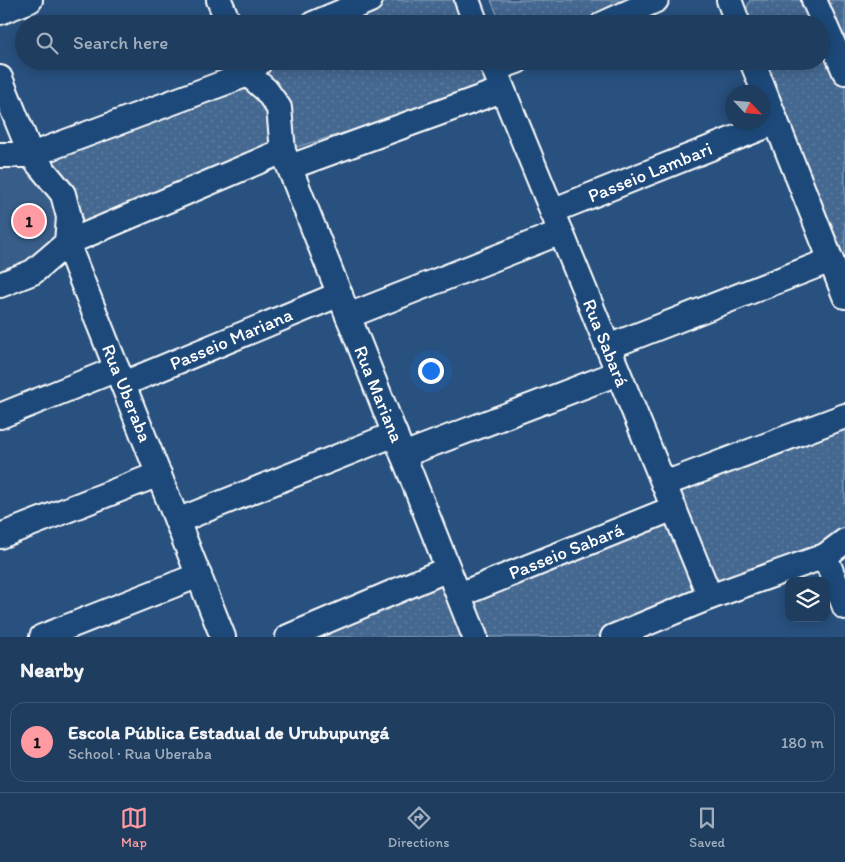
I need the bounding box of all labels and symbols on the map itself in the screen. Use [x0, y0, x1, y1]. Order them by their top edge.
north arrow [725, 85, 770, 130]
street label: Passeio Lambari [585, 137, 715, 207]
pin: 1 [13, 202, 45, 240]
street label: Rua Sabará [578, 296, 634, 391]
street label: Passeio Mariana [166, 303, 296, 375]
street label: Rua Uberaba [97, 341, 157, 445]
street label: Rua Mariana [349, 342, 409, 446]
your location [418, 358, 444, 384]
street label: Passeio Sabará [505, 517, 627, 584]

